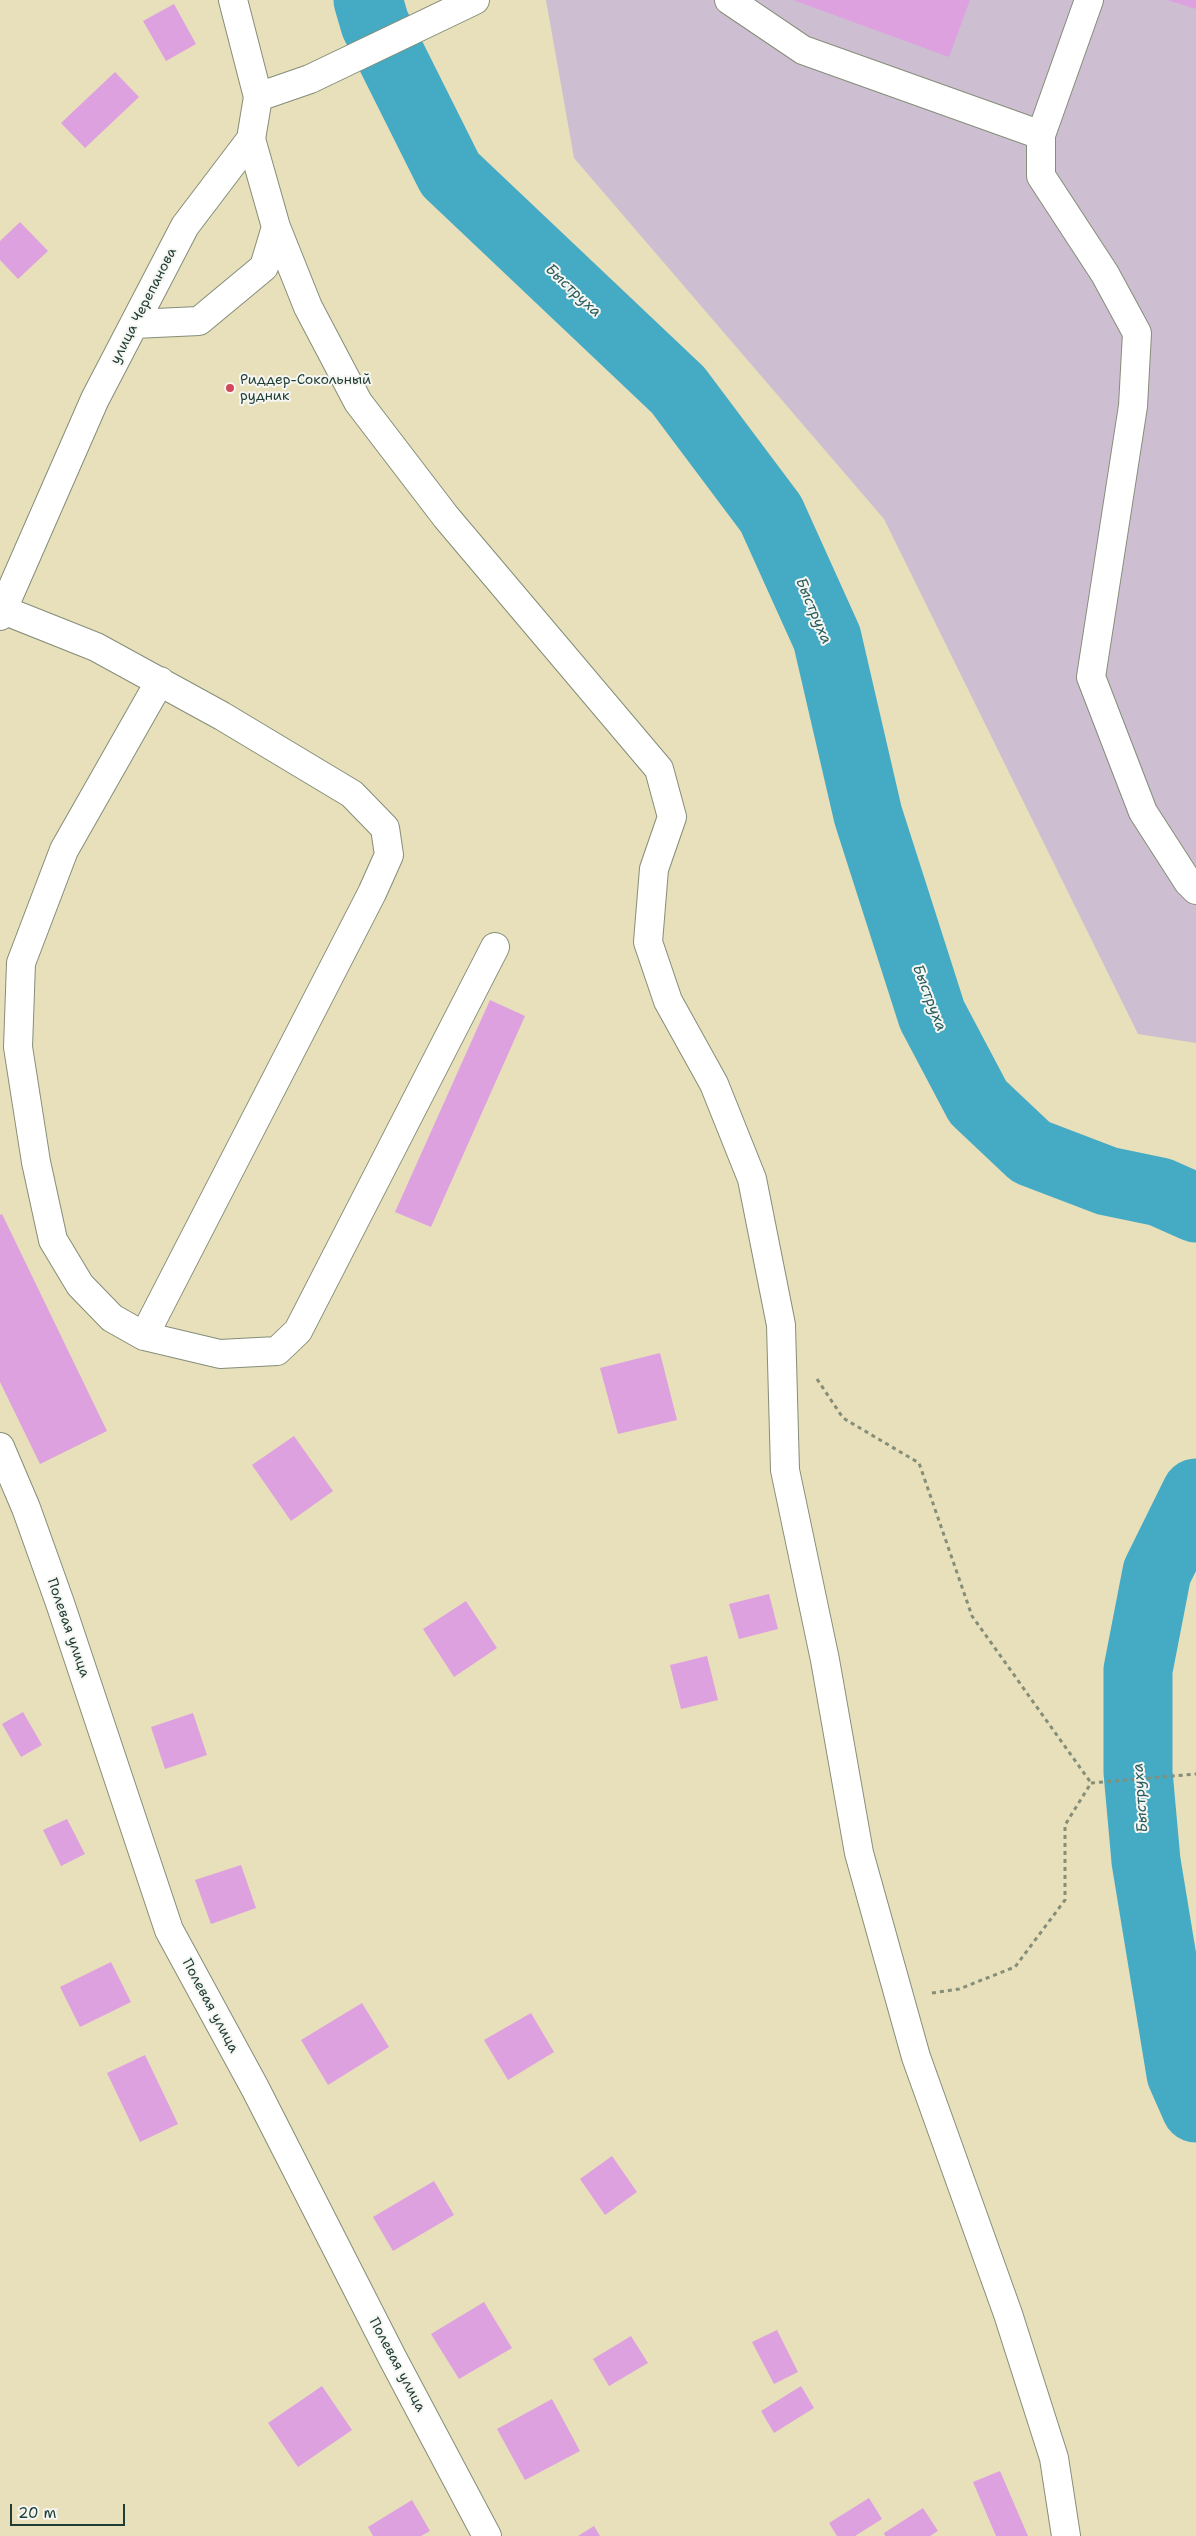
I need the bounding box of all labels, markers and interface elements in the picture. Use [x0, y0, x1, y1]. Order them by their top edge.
street label: улица Черепанова [107, 245, 181, 367]
water label: Быструха [541, 261, 605, 321]
place label: Риддер-Сокольный рудник [240, 372, 371, 404]
marker: Риддер-Сокольный рудник [224, 382, 236, 394]
water label: Быструха [791, 575, 835, 647]
water label: Быструха [908, 962, 950, 1034]
street label: Полевая улица [43, 1576, 93, 1680]
water label: Быструха [1130, 1762, 1152, 1834]
street label: Полевая улица [178, 1956, 242, 2056]
street label: Полевая улица [365, 2315, 429, 2415]
scale bar [12, 2494, 128, 2526]
text: 20 m [18, 2503, 57, 2523]

